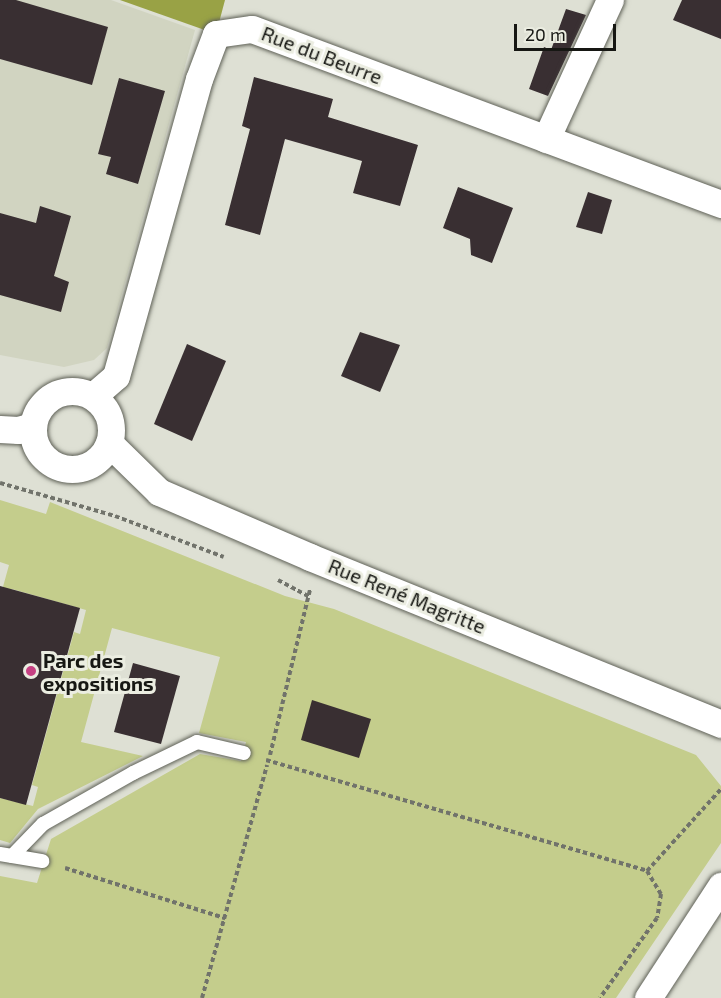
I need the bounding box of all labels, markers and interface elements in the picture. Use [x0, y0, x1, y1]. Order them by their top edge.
scale bar [517, 12, 619, 50]
street label: Rue du Beurre [258, 21, 386, 89]
text: 20 m [525, 23, 566, 45]
street label: Rue René Magritte [325, 554, 489, 638]
place label: Parc des expositions [43, 648, 154, 695]
marker: Parc des expositions [24, 664, 38, 678]

